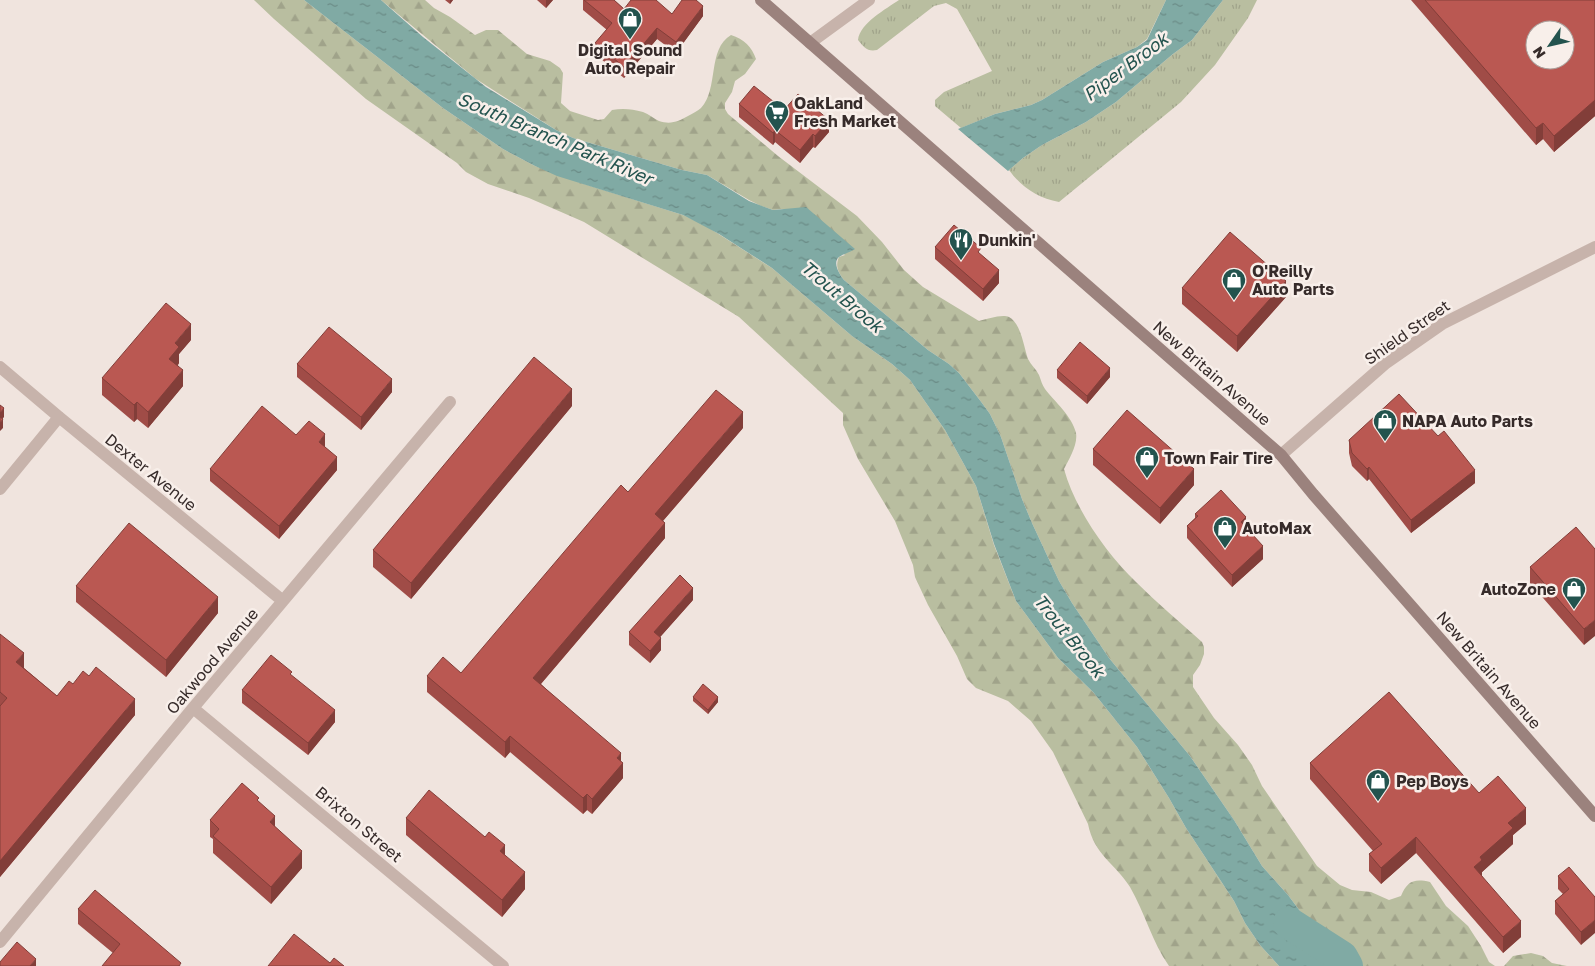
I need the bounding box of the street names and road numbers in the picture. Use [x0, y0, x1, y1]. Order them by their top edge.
street label: Shield Street [1360, 295, 1454, 369]
street label: New Britain Avenue [1149, 316, 1275, 430]
street label: Dexter Avenue [101, 429, 201, 515]
street label: Oakwood Avenue [162, 604, 262, 718]
street label: New Britain Avenue [1432, 607, 1546, 733]
street label: Brixton Street [311, 782, 407, 866]

